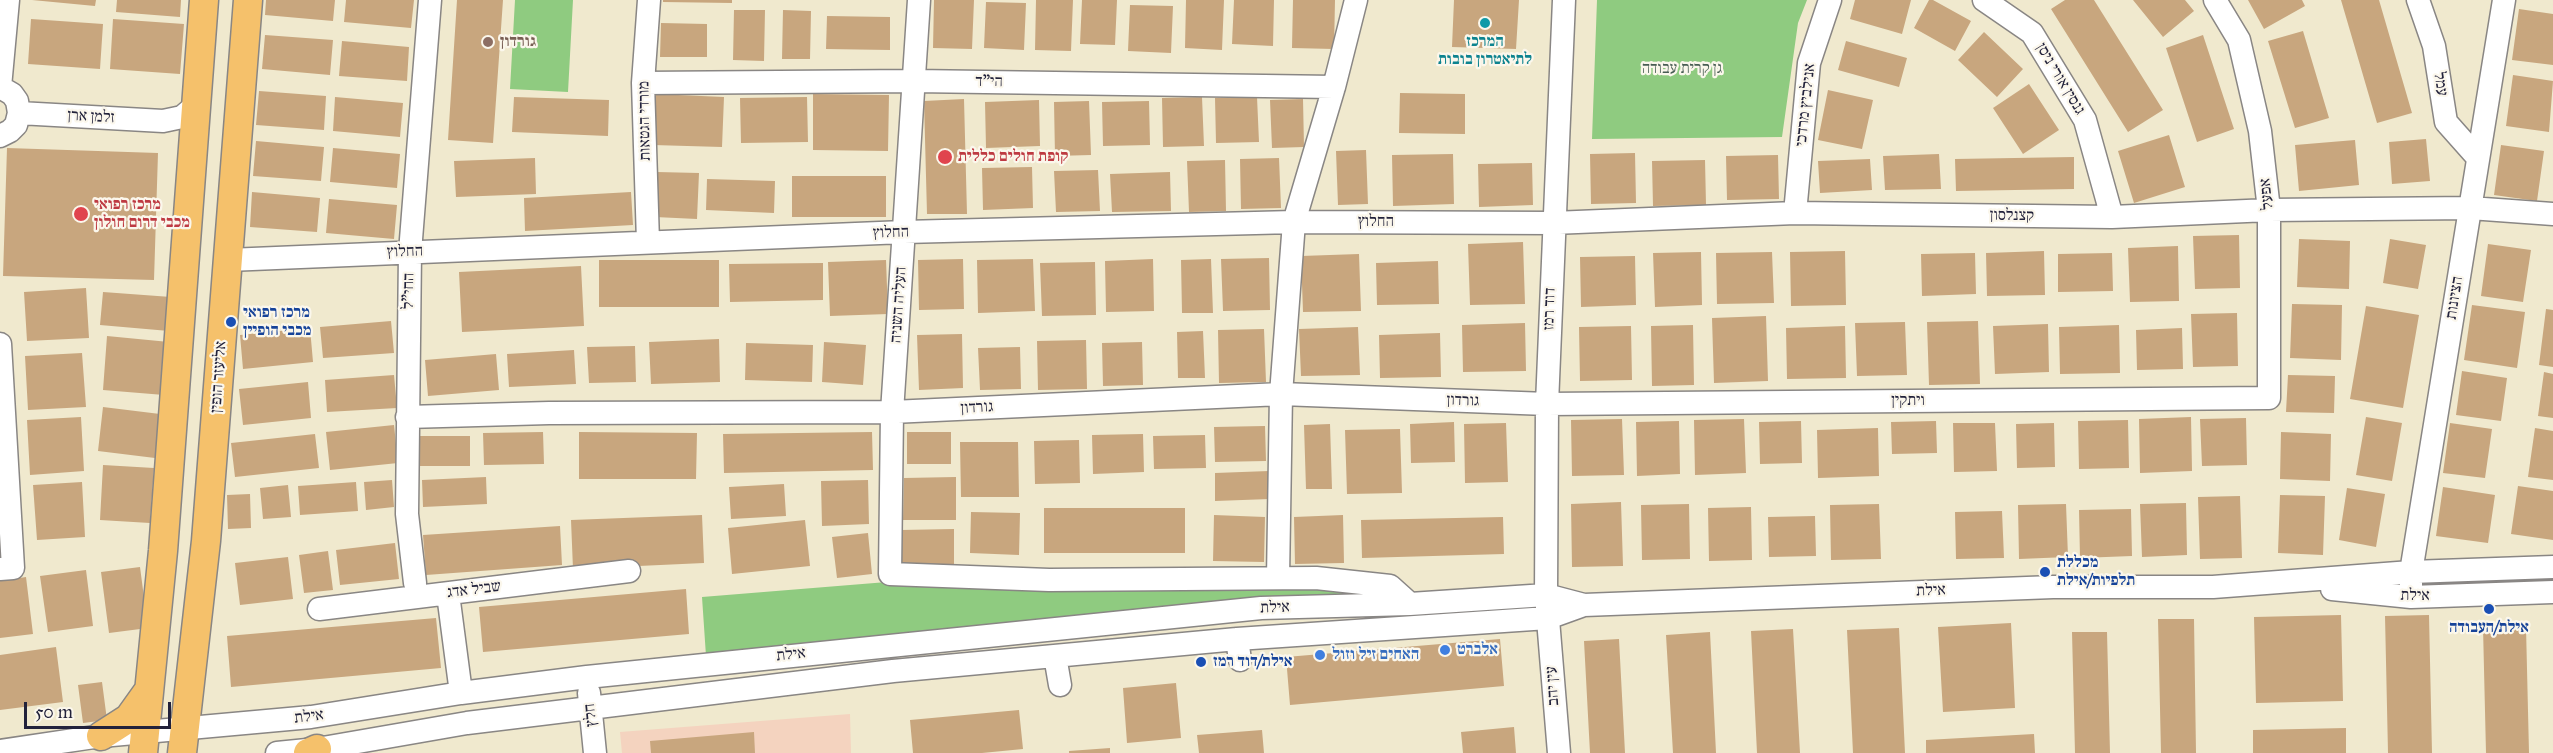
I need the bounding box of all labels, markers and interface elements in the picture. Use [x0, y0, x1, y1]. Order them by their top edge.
marker: המרכז לתיאטרון בובות [1478, 16, 1492, 30]
place label: גורדון [500, 32, 536, 52]
place label: המרכז לתיאטרון בובות [1438, 32, 1532, 70]
marker: גורדון [481, 35, 495, 49]
street label: גנסין אורי ניסן [2031, 40, 2089, 118]
park label: גן קרית עבודה [1642, 59, 1722, 79]
street label: אנילביץ מרדכי [1792, 62, 1820, 148]
street label: עמל [2429, 71, 2451, 97]
street label: הי"ד [975, 72, 1003, 92]
street label: מורדי הגטאות [635, 81, 655, 161]
street label: זלמן ארן [67, 106, 115, 128]
place label: קופת חולים כללית [958, 147, 1068, 167]
marker: קופת חולים כללית [936, 148, 954, 166]
street label: אפעל [2256, 177, 2278, 211]
place label: מרכז רפואי מכבי דרום חולון [94, 195, 190, 233]
marker: מרכז רפואי מכבי דרום חולון [72, 205, 90, 223]
street label: קצנלסון [1990, 206, 2034, 226]
street label: החלוץ [1358, 212, 1394, 232]
street label: החלוץ [873, 223, 909, 243]
street label: החלוץ [387, 242, 423, 262]
street label: העליה השניה [887, 266, 911, 344]
street label: החי"ל [399, 272, 419, 310]
street label: הציונות [2442, 275, 2468, 321]
street label: דוד רמז [1540, 287, 1560, 331]
place label: מרכז רפואי מכבי הופיין [243, 303, 311, 341]
marker: מרכז רפואי מכבי הופיין [224, 315, 238, 329]
street label: אליעזר הופין [207, 340, 231, 414]
street label: גורדון [1446, 391, 1480, 411]
street label: ויתקין [1891, 391, 1925, 411]
street label: גורדון [960, 398, 994, 418]
place label: מכללת תלפיות/אילת [2057, 553, 2135, 591]
marker: מכללת תלפיות/אילת [2038, 565, 2052, 579]
street label: שביל אדג [446, 577, 502, 603]
street label: אילת [1916, 581, 1946, 601]
street label: אילת [2400, 586, 2430, 606]
street label: אילת [1260, 598, 1290, 618]
marker: אילת/העבודה [2482, 602, 2496, 616]
place label: אילת/העבודה [2449, 618, 2529, 638]
place label: אלברט [1457, 640, 1498, 660]
marker: אלברט [1438, 643, 1452, 657]
street label: אילת [775, 644, 807, 666]
place label: האחים זיל וזול [1332, 645, 1419, 665]
marker: האחים זיל וזול [1313, 648, 1327, 662]
place label: אילת/דוד רמז [1213, 652, 1292, 672]
marker: אילת/דוד רמז [1194, 655, 1208, 669]
street label: עין יהב [1542, 666, 1564, 706]
scale bar [27, 690, 174, 728]
text: 50 m [35, 701, 73, 723]
street label: חלץ [580, 702, 602, 728]
street label: אילת [293, 706, 325, 728]

